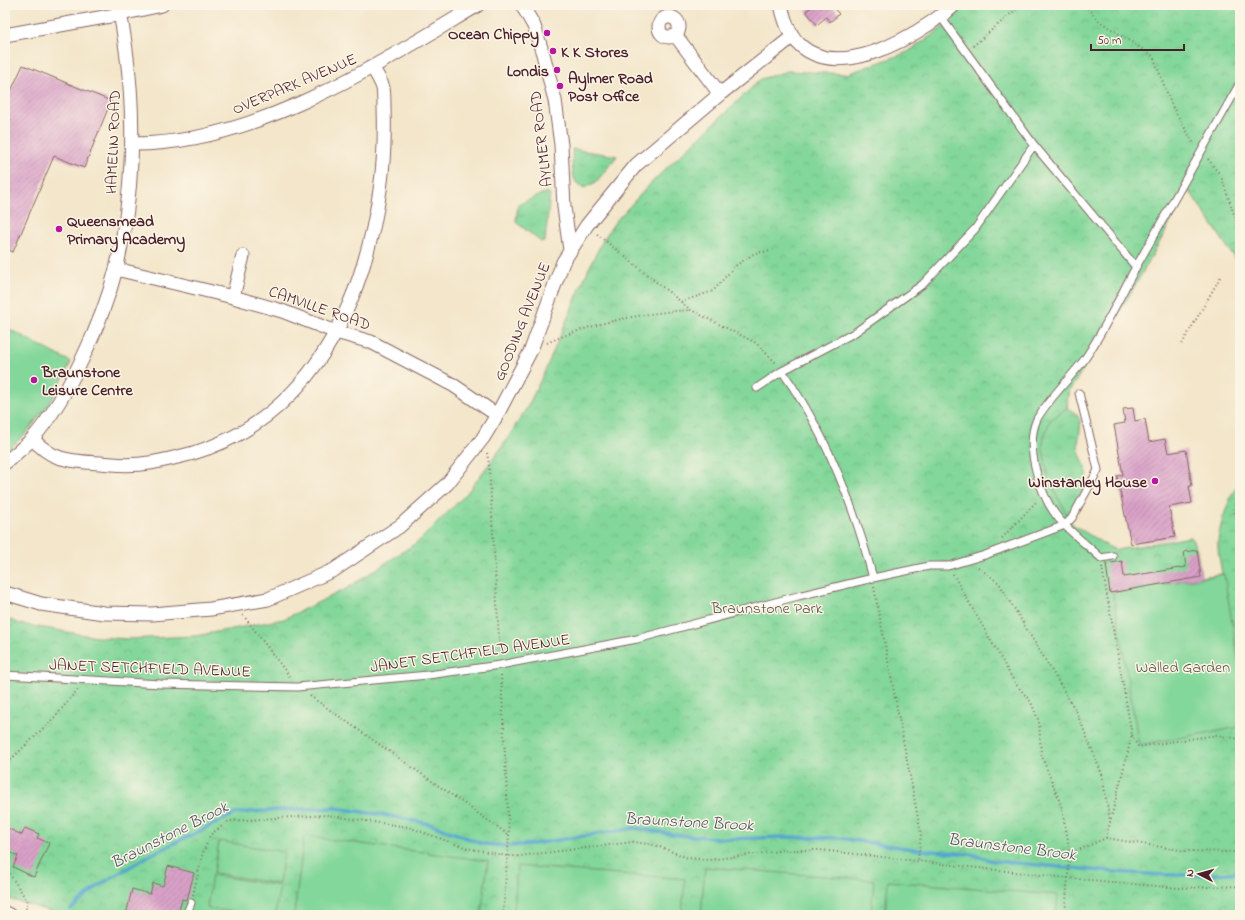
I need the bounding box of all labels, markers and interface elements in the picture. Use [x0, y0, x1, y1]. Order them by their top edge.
place label: Ocean Chippy [448, 23, 539, 48]
scale bar [1091, 26, 1184, 52]
marker: Ocean Chippy [542, 28, 552, 38]
text: 50 m [1097, 32, 1121, 50]
place label: K K Stores [561, 41, 629, 65]
marker: K K Stores [548, 46, 558, 56]
street label: OVERPARK AVENUE [229, 48, 361, 122]
place label: Londis [507, 60, 549, 84]
marker: Londis [552, 65, 562, 75]
place label: Aylmer Road Post Office [568, 67, 653, 109]
marker: Aylmer Road Post Office [555, 81, 565, 91]
street label: AYLMER ROAD [524, 89, 560, 188]
street label: HAMELIN ROAD [100, 90, 128, 195]
place label: Queensmead Primary Academy [67, 210, 185, 253]
marker: Queensmead Primary Academy [54, 224, 64, 234]
street label: GOODING AVENUE [488, 259, 558, 385]
street label: CAMVILLE ROAD [265, 280, 374, 338]
place label: Braunstone Leisure Centre [41, 361, 134, 403]
marker: Braunstone Leisure Centre [29, 375, 39, 385]
place label: Winstanley House [1028, 471, 1148, 496]
marker: Winstanley House [1150, 476, 1160, 486]
park label: Braunstone Park [710, 597, 824, 621]
street label: JANET SETCHFIELD AVENUE [369, 628, 572, 680]
street label: JANET SETCHFIELD AVENUE [49, 653, 251, 685]
park label: Walled Garden [1136, 656, 1230, 680]
water label: Braunstone Brook [107, 794, 234, 876]
water label: Braunstone Brook [624, 807, 755, 838]
water label: Braunstone Brook [946, 827, 1079, 868]
north arrow [1179, 854, 1219, 894]
text: N [1182, 869, 1198, 878]

